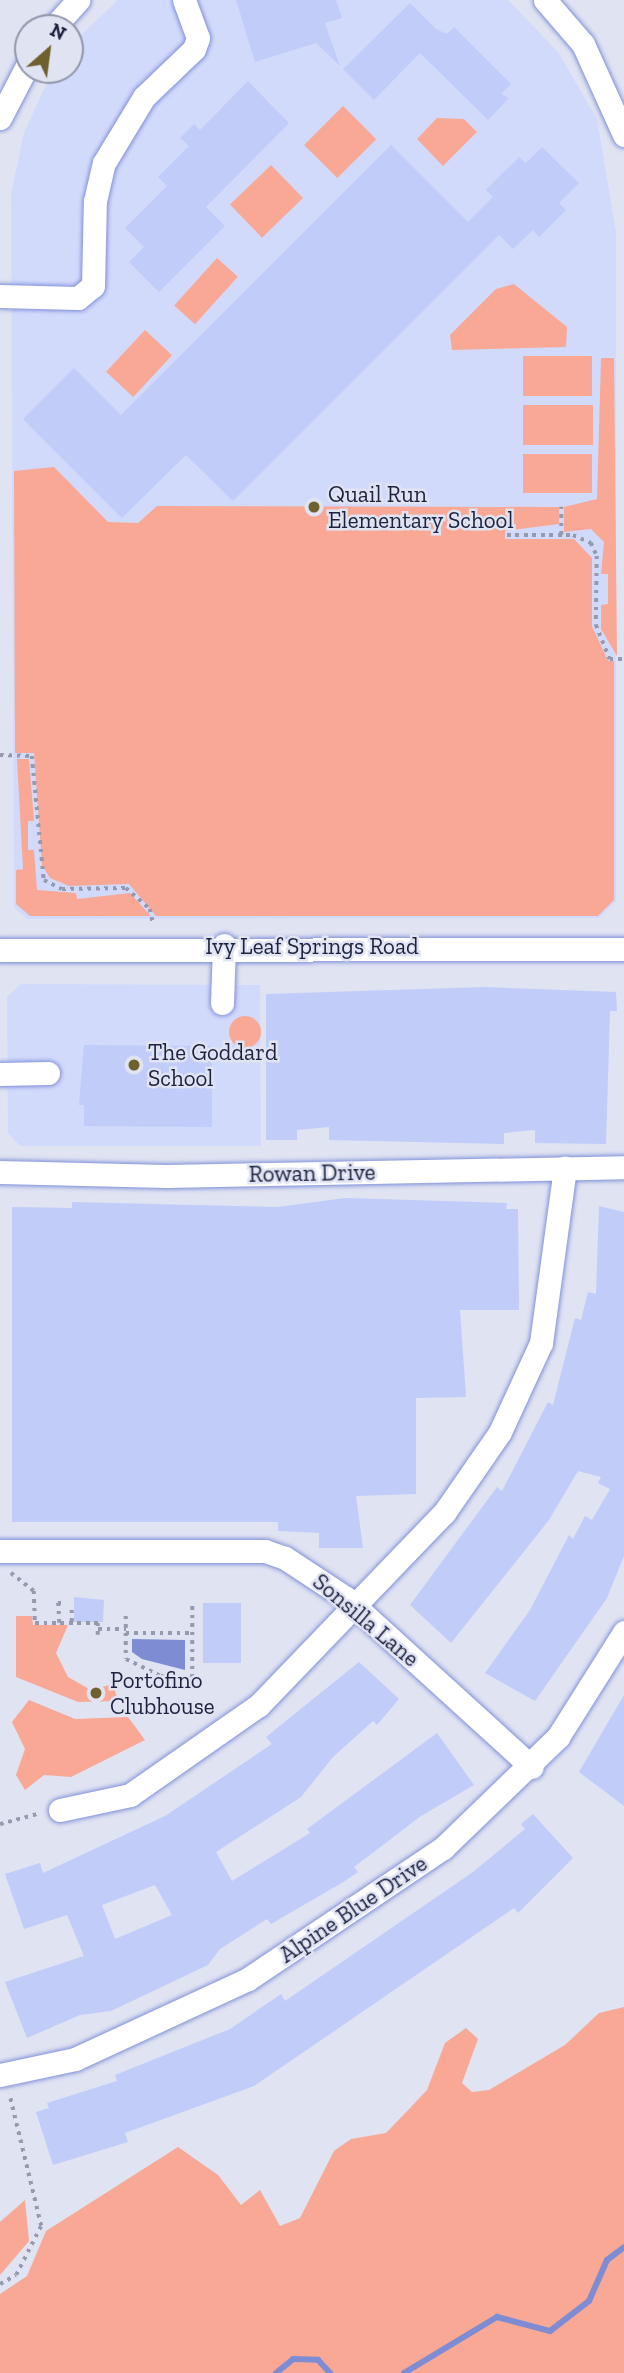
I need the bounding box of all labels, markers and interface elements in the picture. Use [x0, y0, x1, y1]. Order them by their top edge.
north arrow [14, 14, 84, 84]
text: N [46, 18, 70, 45]
place label: Quail Run Elementary School [328, 480, 514, 534]
marker: Quail Run Elementary School [306, 499, 322, 515]
street label: Ivy Leaf Springs Road [205, 932, 419, 960]
place label: The Goddard School [148, 1038, 278, 1092]
marker: The Goddard School [126, 1057, 142, 1073]
street label: Rowan Drive [248, 1158, 376, 1188]
street label: Sonsilla Lane [307, 1568, 425, 1672]
place label: Portofino Clubhouse [110, 1666, 215, 1720]
marker: Portofino Clubhouse [88, 1685, 104, 1701]
street label: Alpine Blue Drive [274, 1849, 432, 1969]

